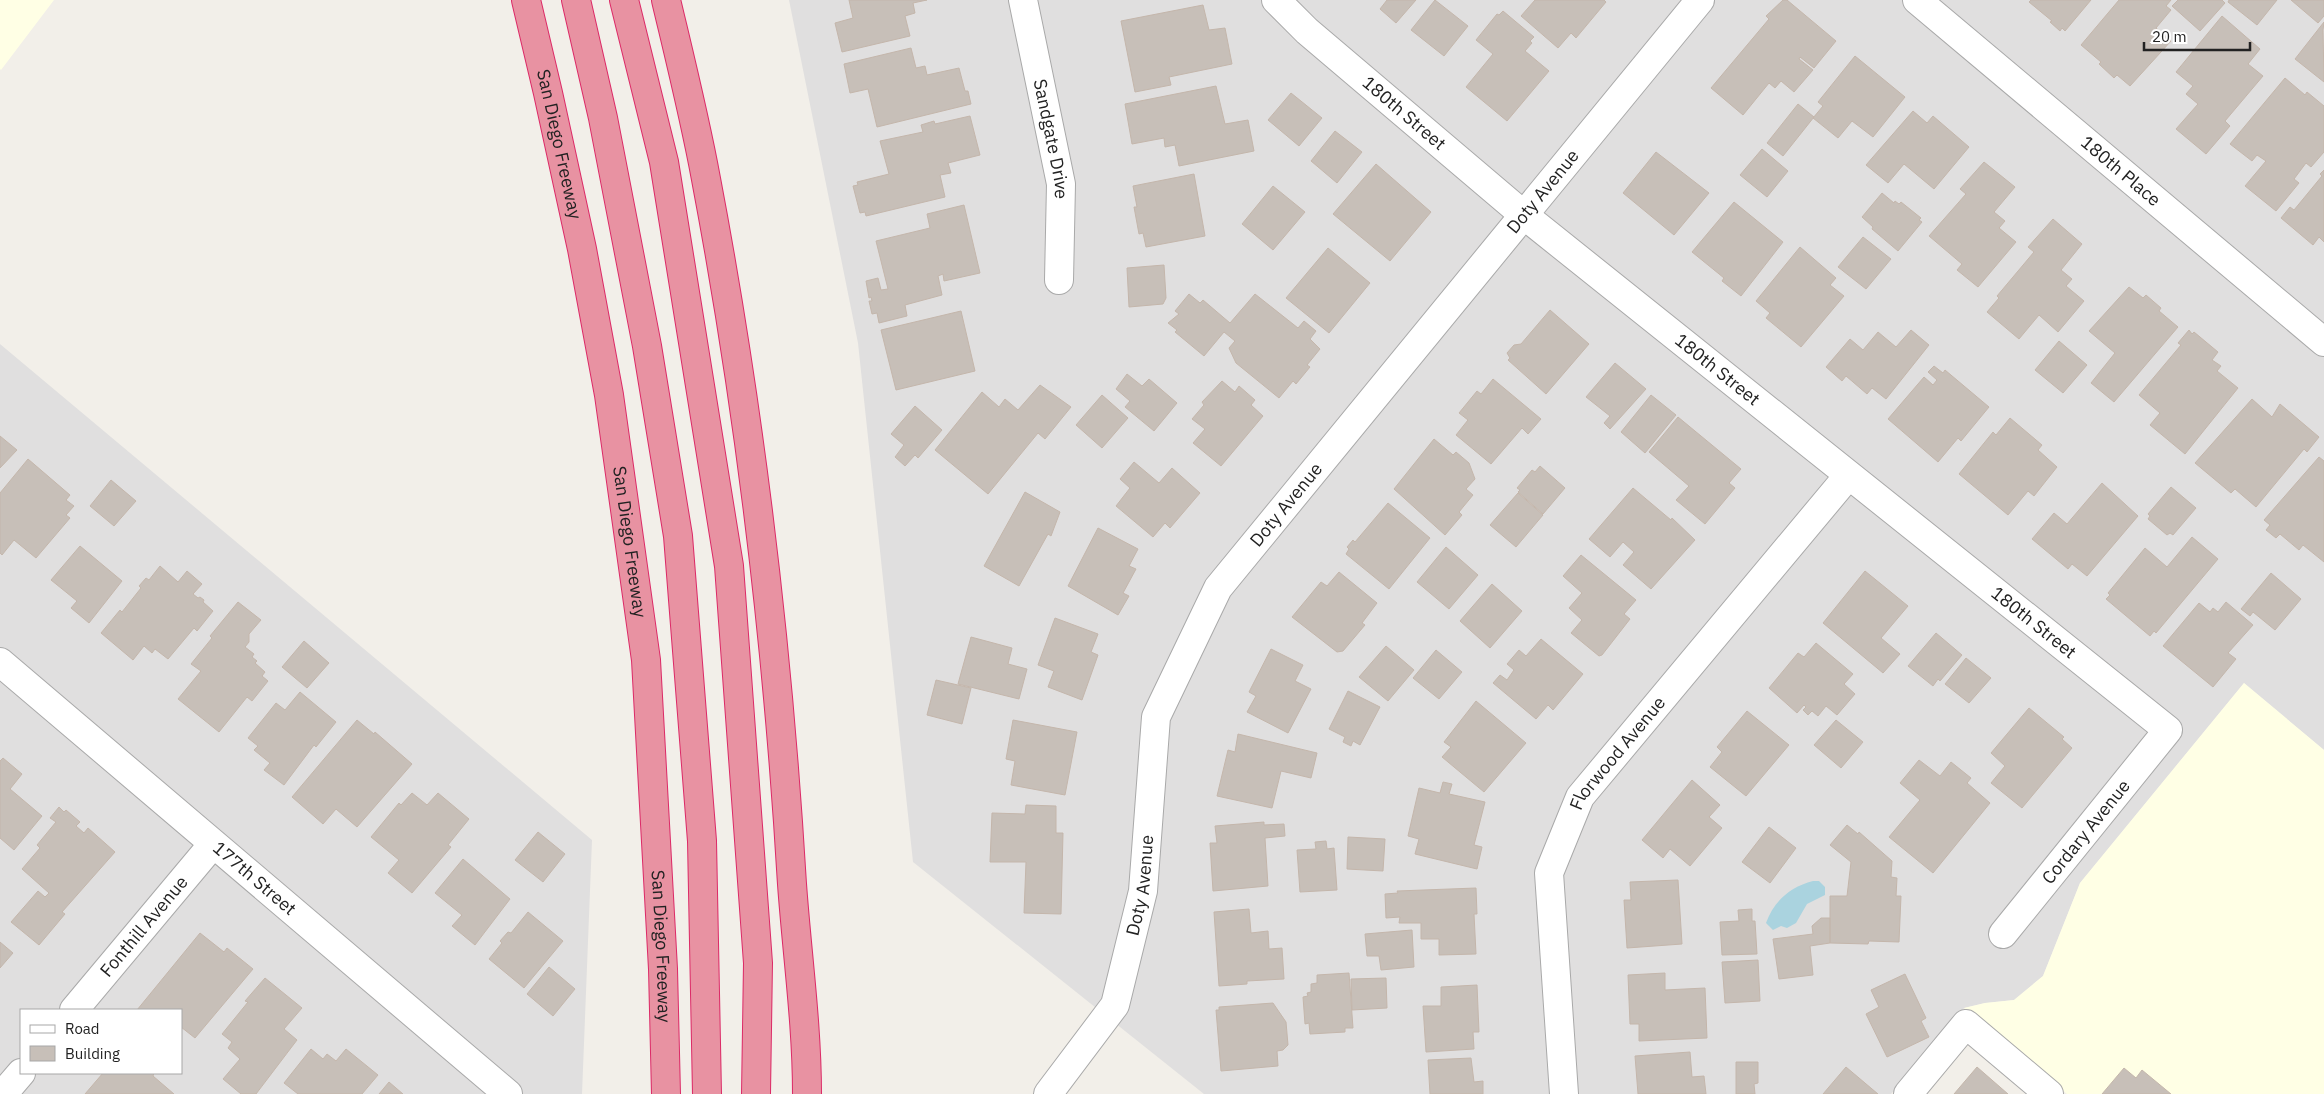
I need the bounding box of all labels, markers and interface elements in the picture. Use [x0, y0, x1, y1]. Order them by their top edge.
scale bar [2144, 20, 2250, 52]
text: 20 m [2152, 27, 2187, 46]
street label: San Diego Freeway [532, 67, 587, 221]
street label: 180th Street [1358, 71, 1451, 155]
street label: Sandgate Drive [1029, 77, 1073, 199]
street label: 180th Place [2076, 131, 2166, 211]
street label: Doty Avenue [1501, 144, 1584, 238]
street label: 180th Street [1670, 328, 1765, 410]
street label: Doty Avenue [1245, 458, 1327, 551]
street label: San Diego Freeway [608, 464, 652, 619]
street label: 180th Street [1987, 581, 2081, 663]
street label: Florwood Avenue [1564, 691, 1670, 813]
street label: Cordary Avenue [2036, 775, 2135, 889]
street label: Doty Avenue [1120, 834, 1158, 938]
street label: 177th Street [208, 836, 301, 920]
street label: San Diego Freeway [647, 869, 676, 1023]
street label: Fonthill Avenue [95, 871, 193, 981]
legend [20, 1009, 182, 1074]
text: Road [65, 1019, 100, 1038]
text: Building [65, 1044, 120, 1063]

